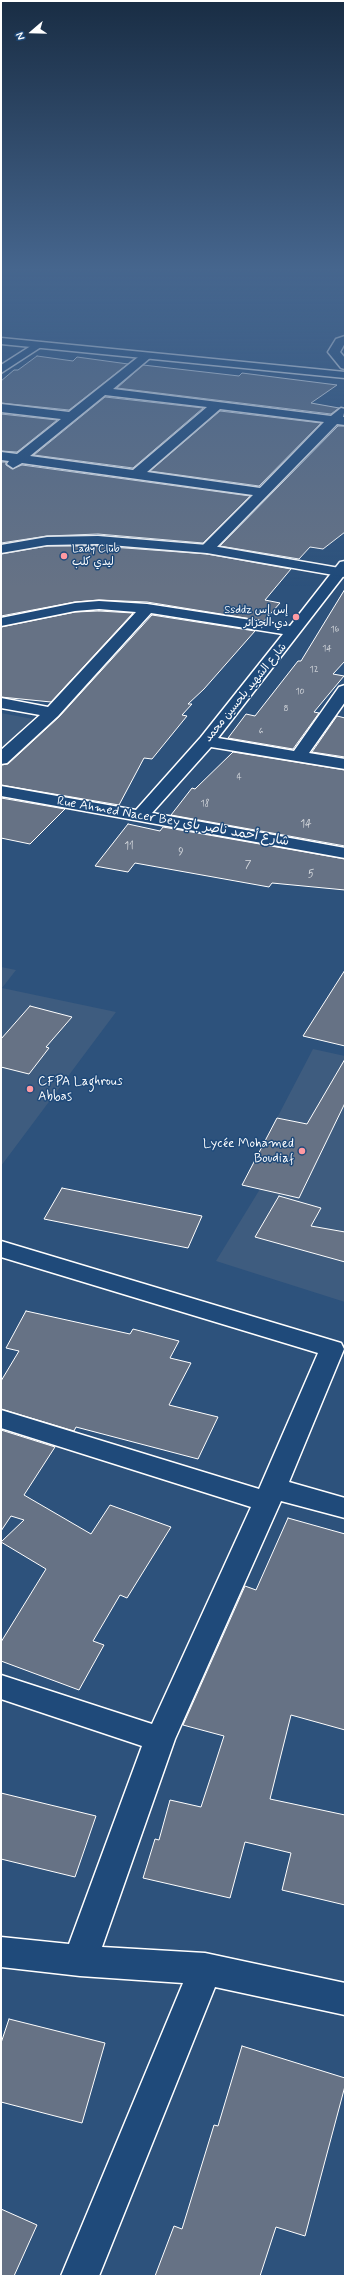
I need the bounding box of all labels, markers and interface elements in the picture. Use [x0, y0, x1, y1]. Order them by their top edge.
north arrow [12, 12, 52, 52]
text: N [13, 30, 29, 42]
place label: Lady Club ليدي كلب [72, 543, 120, 569]
marker: Lady Club ليدي كلب [59, 551, 69, 561]
place label: Ssddz إس إس دي الجزائر [224, 604, 288, 630]
marker: Ssddz إس إس دي الجزائر [291, 612, 301, 622]
house number: 16 [331, 625, 339, 635]
street label: شارع الشهيد بلحسين محمد [202, 641, 290, 745]
house number: 14 [322, 644, 332, 654]
house number: 12 [310, 665, 318, 675]
house number: 10 [295, 687, 305, 697]
house number: 8 [283, 704, 289, 714]
house number: 6 [259, 727, 263, 737]
house number: 4 [236, 773, 242, 783]
street label: Rue Ahmed Nacer Bey شارع أحمد ناصر باي [56, 794, 290, 850]
house number: 18 [201, 799, 209, 809]
house number: 14 [300, 818, 312, 832]
house number: 11 [124, 840, 134, 854]
house number: 9 [178, 846, 184, 860]
house number: 7 [245, 859, 251, 873]
house number: 5 [308, 868, 314, 882]
place label: CFPA Laghrous Abbas [38, 1074, 123, 1105]
marker: CFPA Laghrous Abbas [25, 1084, 35, 1094]
place label: Lycée Mohamed Boudiaf [203, 1136, 294, 1167]
marker: Lycée Mohamed Boudiaf [297, 1146, 307, 1156]

